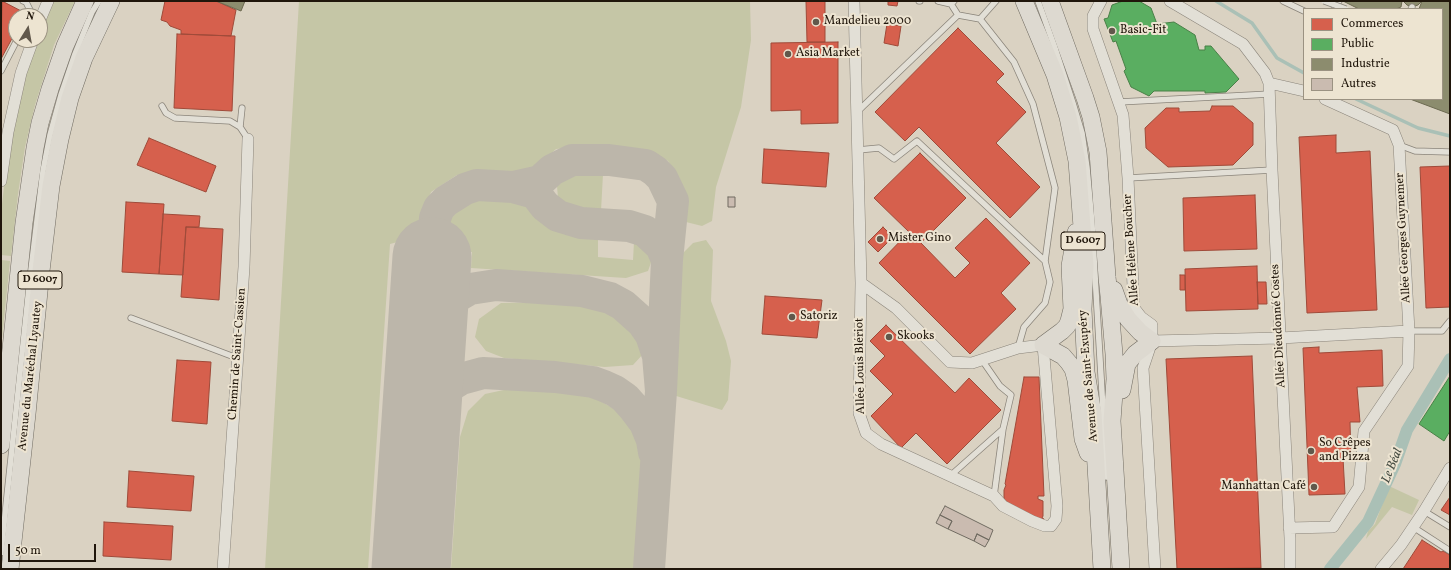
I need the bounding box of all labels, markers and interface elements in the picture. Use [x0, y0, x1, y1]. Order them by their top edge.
north arrow [8, 8, 48, 48]
legend [1303, 8, 1443, 100]
text: N [25, 9, 36, 25]
place label: Mandelieu 2000 [824, 15, 911, 29]
text: Commerces [1341, 16, 1403, 32]
marker: Mandelieu 2000 [811, 17, 821, 27]
place label: Basic-Fit [1120, 24, 1166, 38]
marker: Basic-Fit [1107, 26, 1117, 36]
text: Public [1341, 36, 1374, 52]
place label: Asia Market [796, 47, 860, 61]
marker: Asia Market [783, 49, 793, 59]
text: Industrie [1341, 56, 1390, 72]
text: Autres [1341, 76, 1376, 92]
street label: Allée Georges Guynemer [1393, 172, 1415, 304]
street label: Allée Hélène Boucher [1121, 194, 1143, 306]
place label: Mister Gino [888, 232, 951, 246]
road number: D 6007 [1061, 232, 1105, 250]
marker: Mister Gino [875, 234, 885, 244]
street label: Allée Dieudonné Costes [1269, 264, 1289, 388]
road number: D 6007 [18, 271, 62, 289]
street label: Chemin de Saint-Cassien [226, 287, 250, 421]
street label: Avenue du Maréchal Lyautey [16, 300, 46, 452]
street label: Avenue de Saint-Exupéry [1076, 309, 1102, 443]
place label: Satoriz [800, 310, 838, 324]
marker: Satoriz [787, 312, 797, 322]
street label: Allée Louis Blériot [853, 318, 869, 414]
place label: Skooks [897, 330, 934, 344]
marker: Skooks [884, 332, 894, 342]
place label: So Crêpes and Pizza [1319, 437, 1371, 465]
marker: So Crêpes and Pizza [1306, 446, 1316, 456]
water label: Le Béal [1379, 446, 1407, 486]
place label: Manhattan Café [1221, 480, 1306, 494]
marker: Manhattan Café [1309, 482, 1319, 492]
scale bar [10, 536, 98, 562]
text: 50 m [15, 543, 41, 559]

